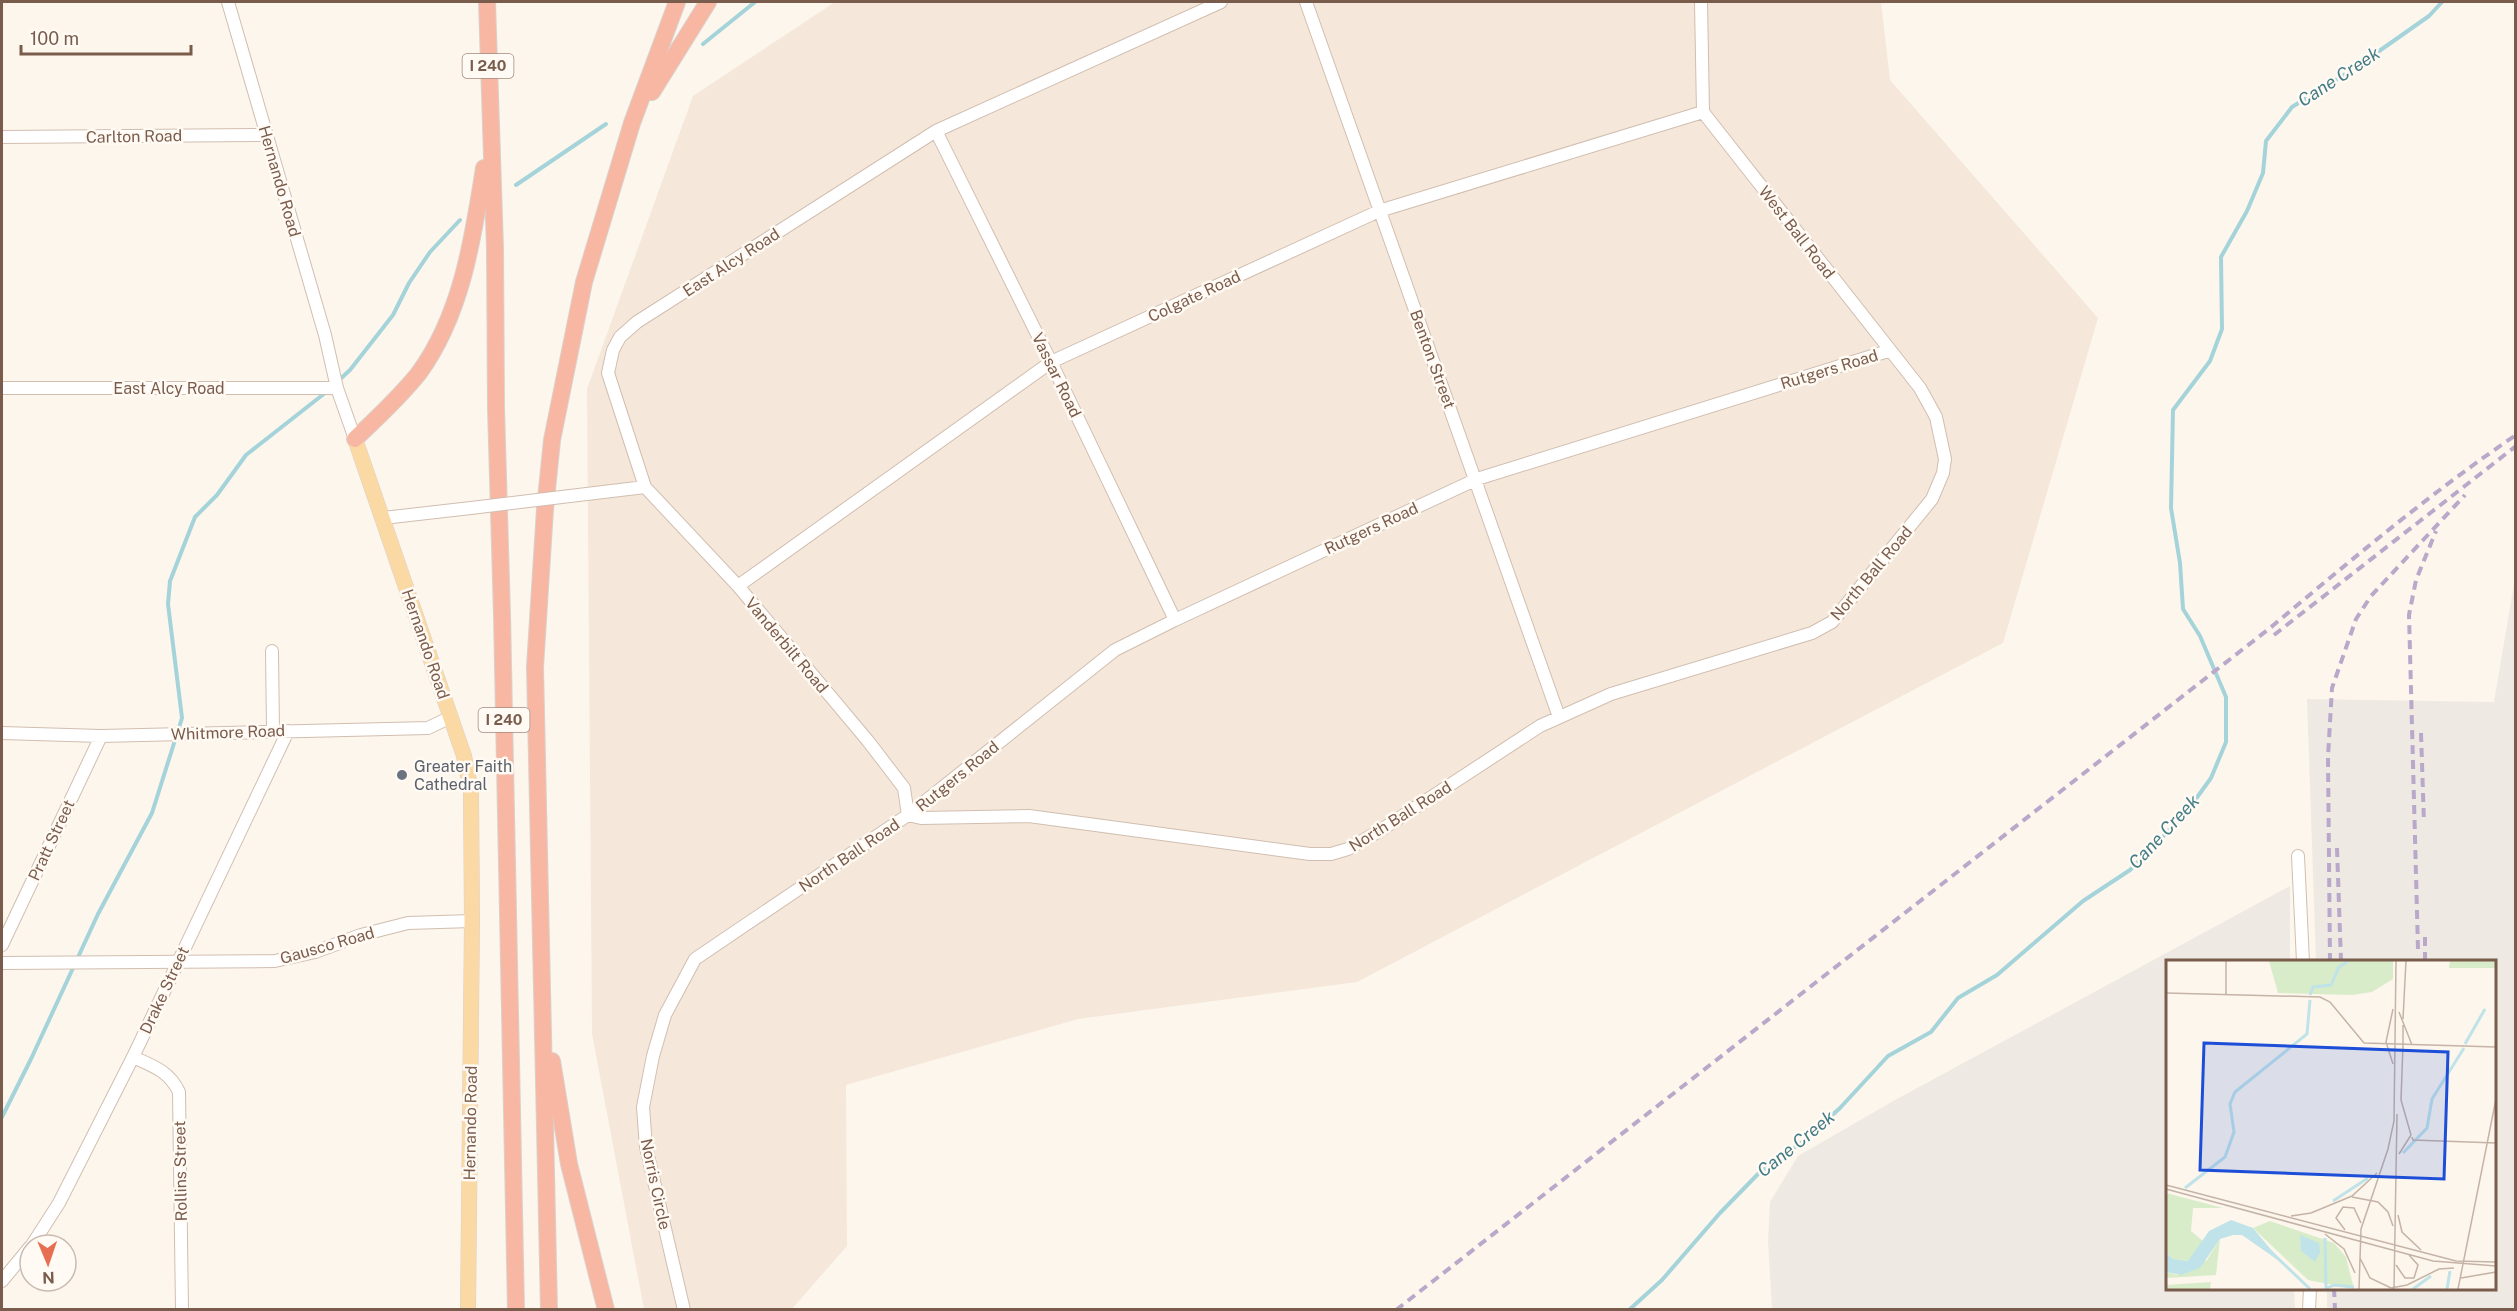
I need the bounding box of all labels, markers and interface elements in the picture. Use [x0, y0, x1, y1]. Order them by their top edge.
scale bar [21, 18, 190, 56]
text: 100 m [30, 28, 79, 49]
water label: Cane Creek [2294, 42, 2384, 111]
road number: I 240 [462, 54, 514, 78]
street label: Hernando Road [255, 123, 305, 239]
street label: Carlton Road [86, 126, 182, 147]
street label: West Ball Road [1755, 182, 1839, 282]
street label: East Alcy Road [679, 224, 783, 301]
street label: Colgate Road [1145, 267, 1244, 326]
street label: Benton Street [1406, 307, 1459, 411]
street label: Vassar Road [1028, 330, 1085, 421]
street label: Rutgers Road [1778, 346, 1880, 393]
street label: East Alcy Road [113, 379, 225, 398]
street label: Rutgers Road [1321, 498, 1421, 558]
street label: North Ball Road [1826, 522, 1916, 624]
street label: Hernando Road [398, 587, 453, 702]
street label: Vanderbilt Road [741, 594, 832, 697]
road number: I 240 [478, 708, 530, 732]
street label: Whitmore Road [171, 721, 286, 744]
street label: Rutgers Road [912, 737, 1003, 816]
place label: Greater Faith Cathedral [414, 757, 512, 794]
marker: Greater Faith Cathedral [395, 768, 409, 782]
street label: North Ball Road [1346, 777, 1455, 856]
water label: Cane Creek [2124, 790, 2203, 873]
street label: Pratt Street [24, 797, 78, 884]
street label: North Ball Road [795, 815, 903, 896]
street label: Gausco Road [278, 923, 377, 968]
street label: Drake Street [136, 944, 193, 1037]
inset map [2166, 960, 2496, 1290]
street label: Hernando Road [460, 1065, 481, 1181]
water label: Cane Creek [1753, 1106, 1839, 1181]
street label: Rollins Street [170, 1120, 191, 1222]
street label: Norris Circle [637, 1137, 674, 1231]
north arrow [18, 1233, 78, 1293]
text: N [42, 1268, 55, 1287]

